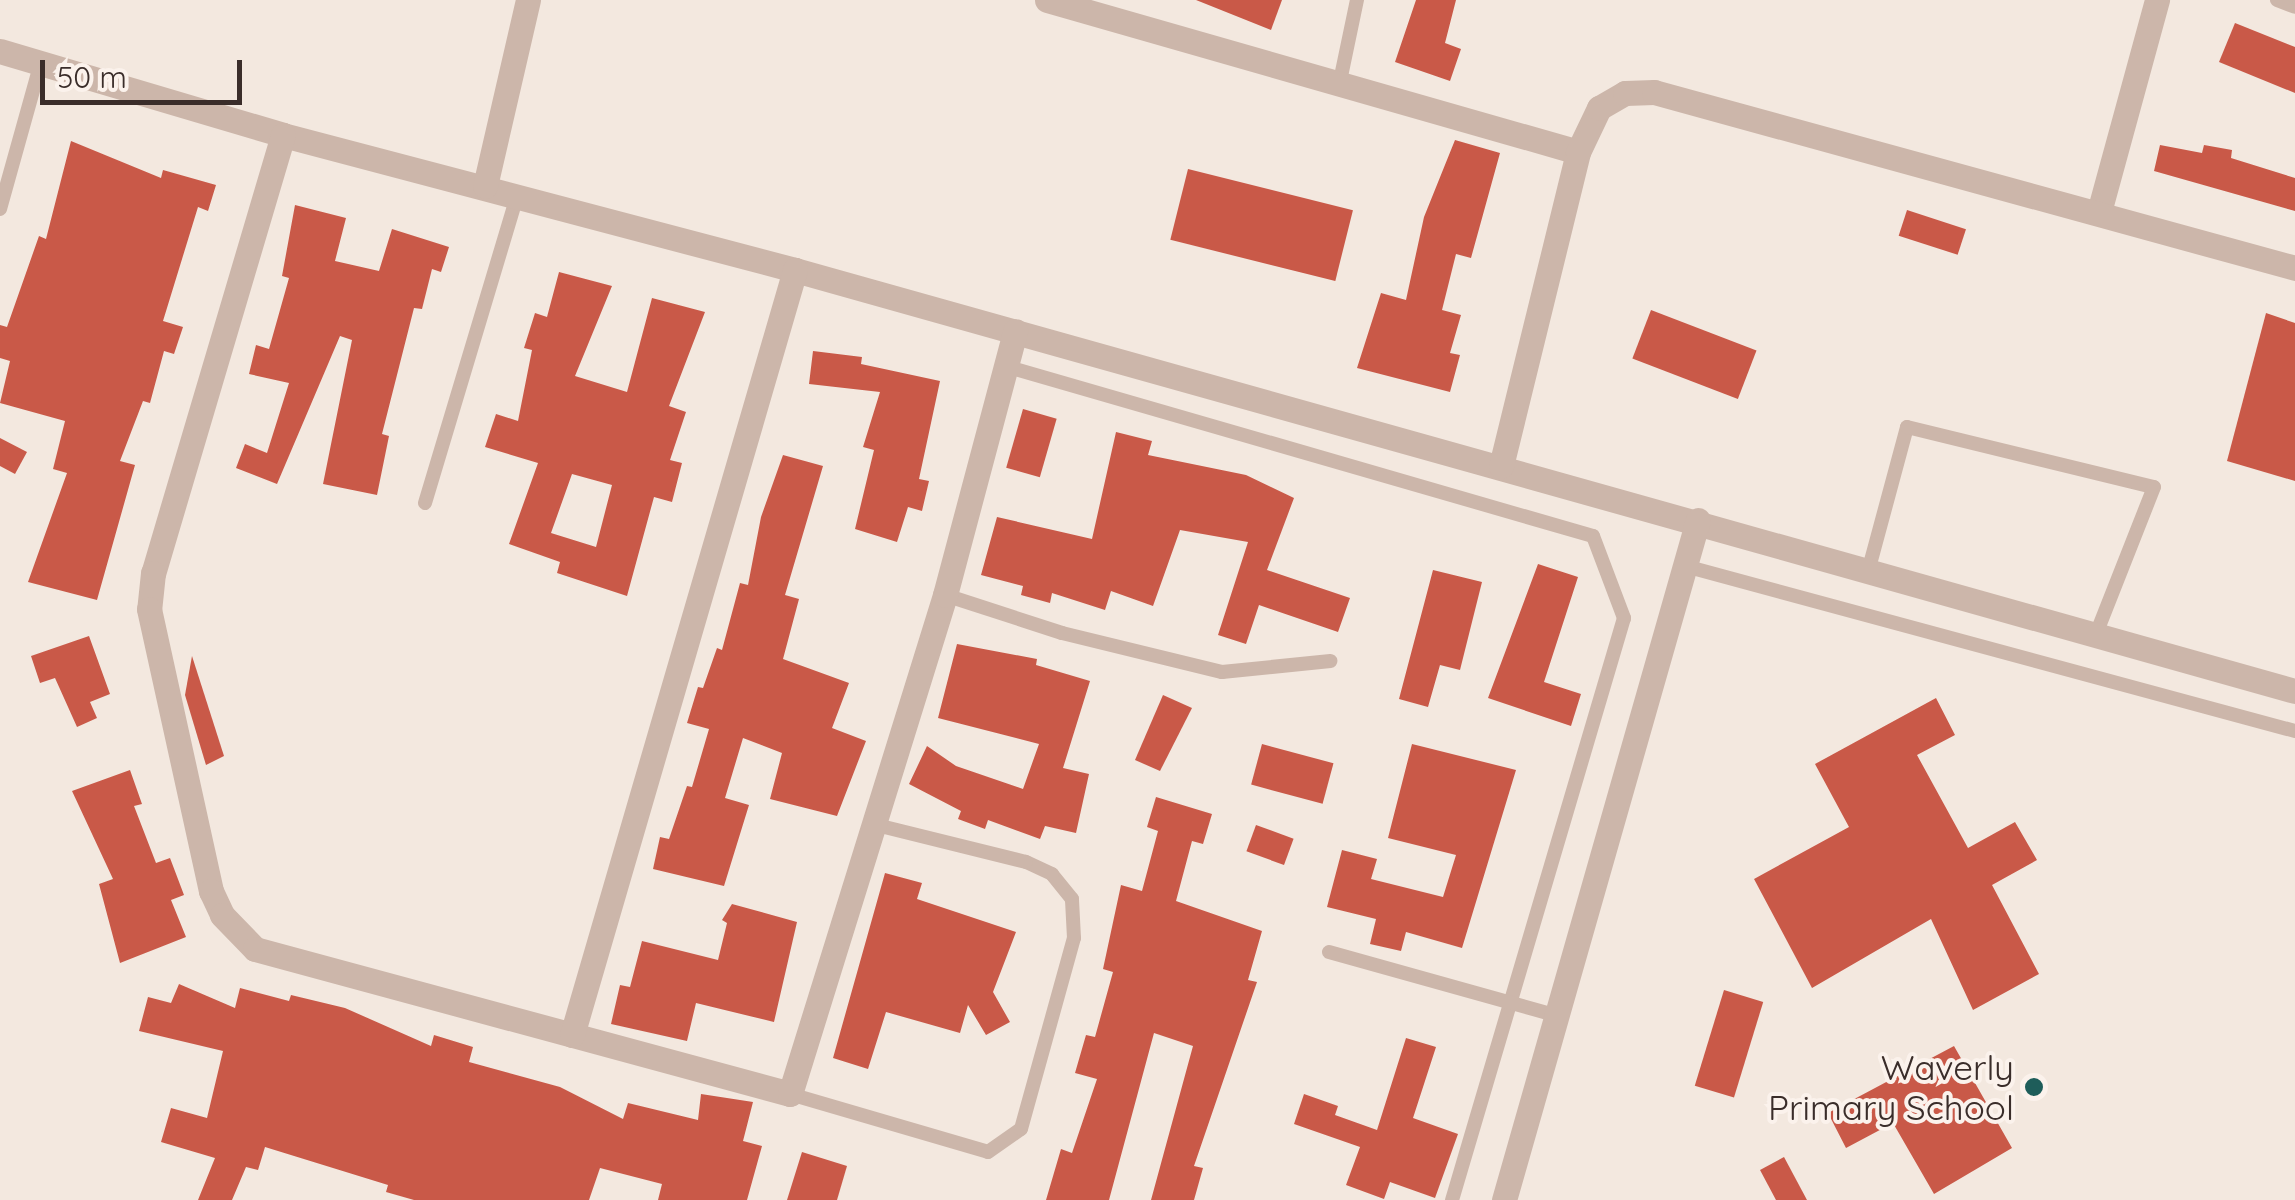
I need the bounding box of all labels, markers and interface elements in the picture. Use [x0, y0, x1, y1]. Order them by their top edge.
scale bar [45, 40, 248, 102]
text: 50 m [57, 58, 127, 96]
place label: Waverly Primary School [1768, 1046, 2014, 1128]
marker: Waverly Primary School [2023, 1076, 2045, 1098]

